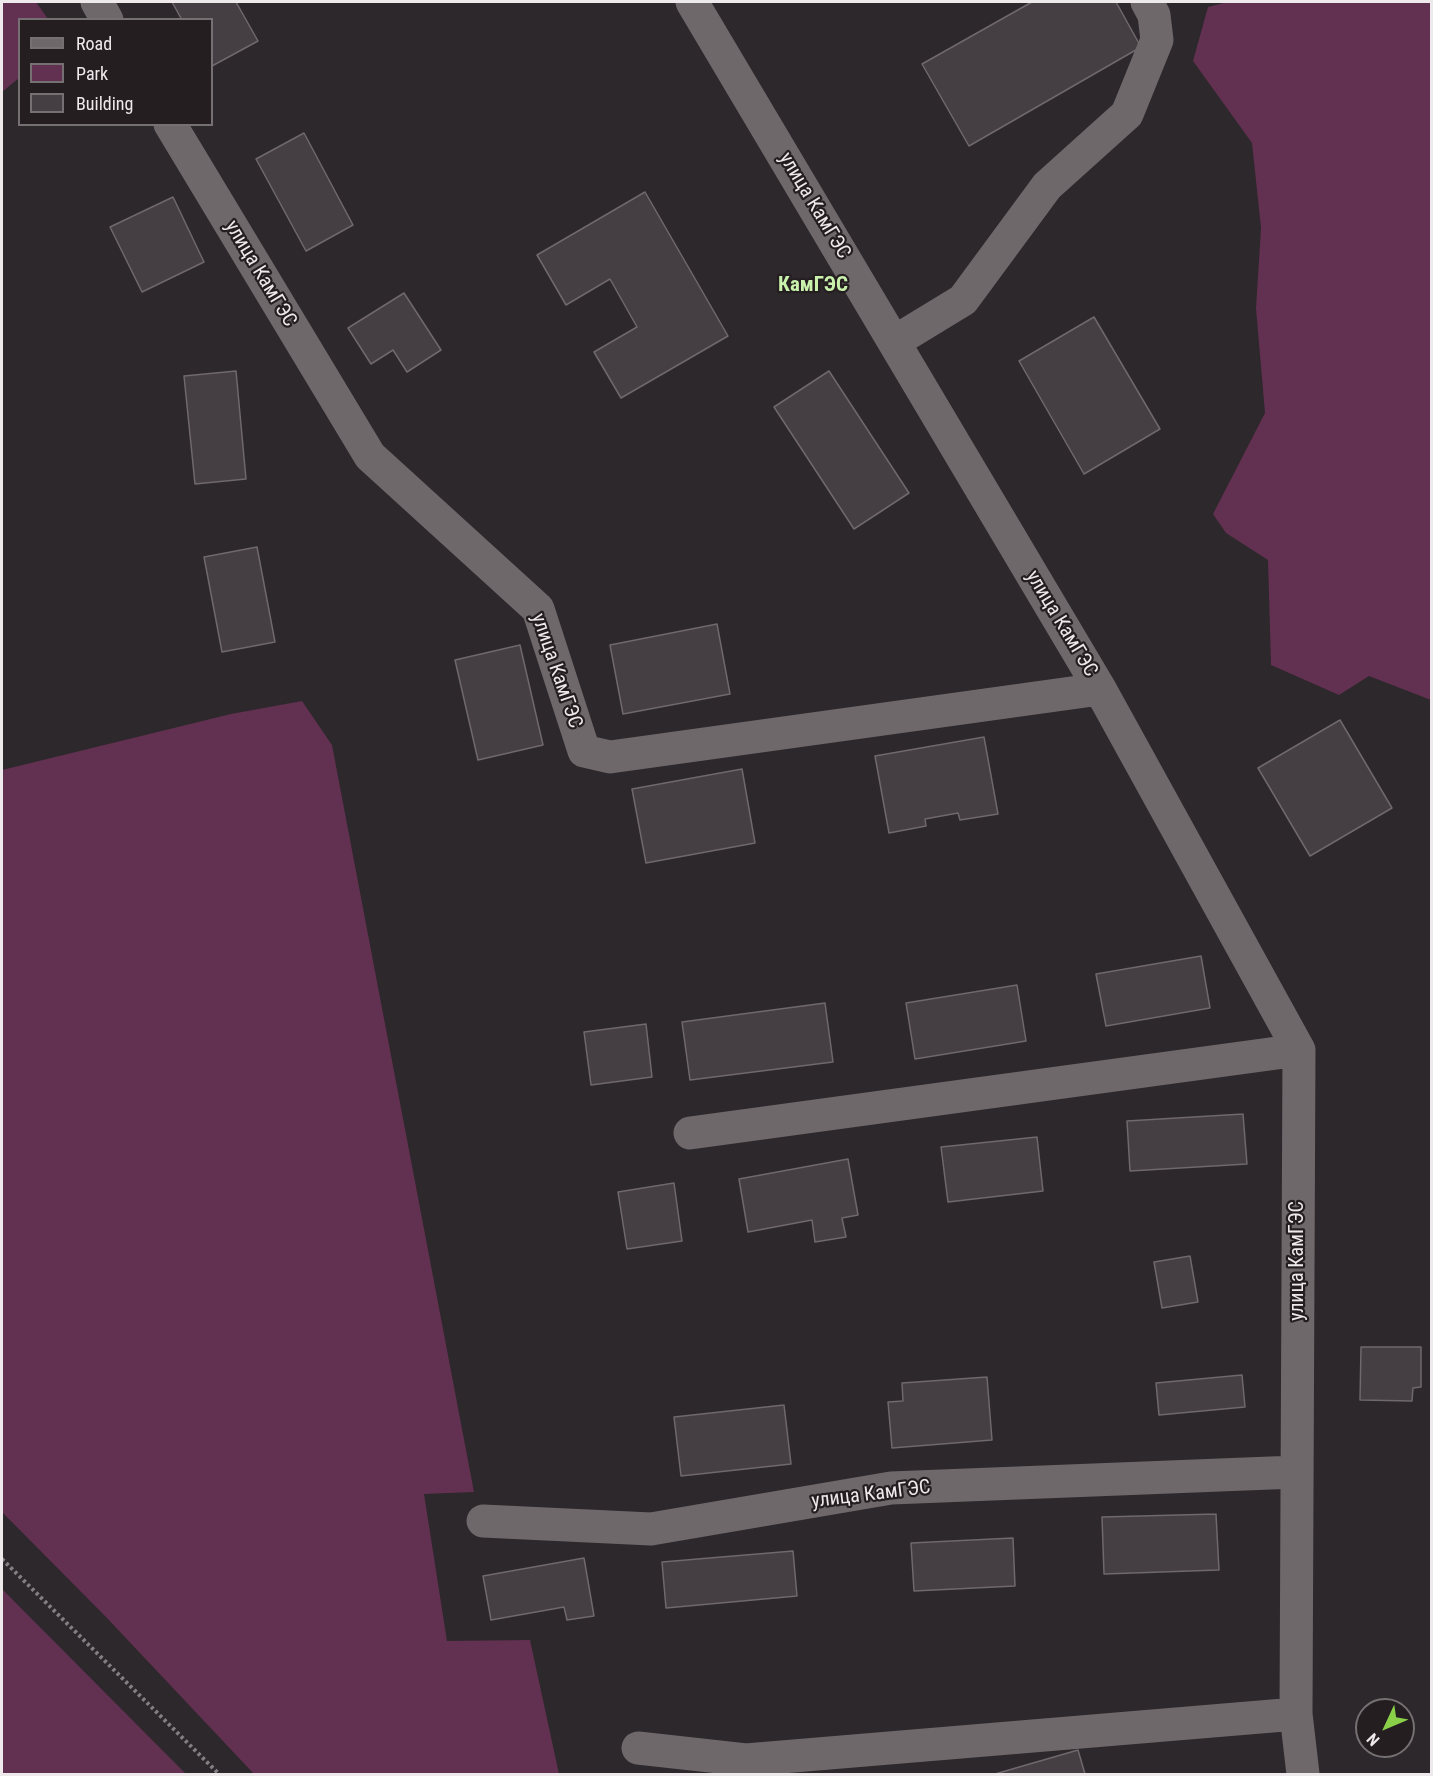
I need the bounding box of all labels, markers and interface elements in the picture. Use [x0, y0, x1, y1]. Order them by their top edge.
legend [18, 18, 213, 126]
text: Road [76, 33, 112, 54]
text: Park [76, 63, 108, 84]
text: Building [76, 93, 133, 114]
street label: улица КамГЭС [773, 149, 855, 263]
street label: улица КамГЭС [219, 217, 301, 331]
district label: КамГЭС [778, 273, 848, 299]
street label: улица КамГЭС [1020, 567, 1102, 681]
street label: улица КамГЭС [525, 611, 587, 731]
street label: улица КамГЭС [1286, 1201, 1310, 1321]
street label: улица КамГЭС [810, 1476, 932, 1514]
north arrow [1355, 1698, 1415, 1758]
text: N [1363, 1729, 1383, 1750]

